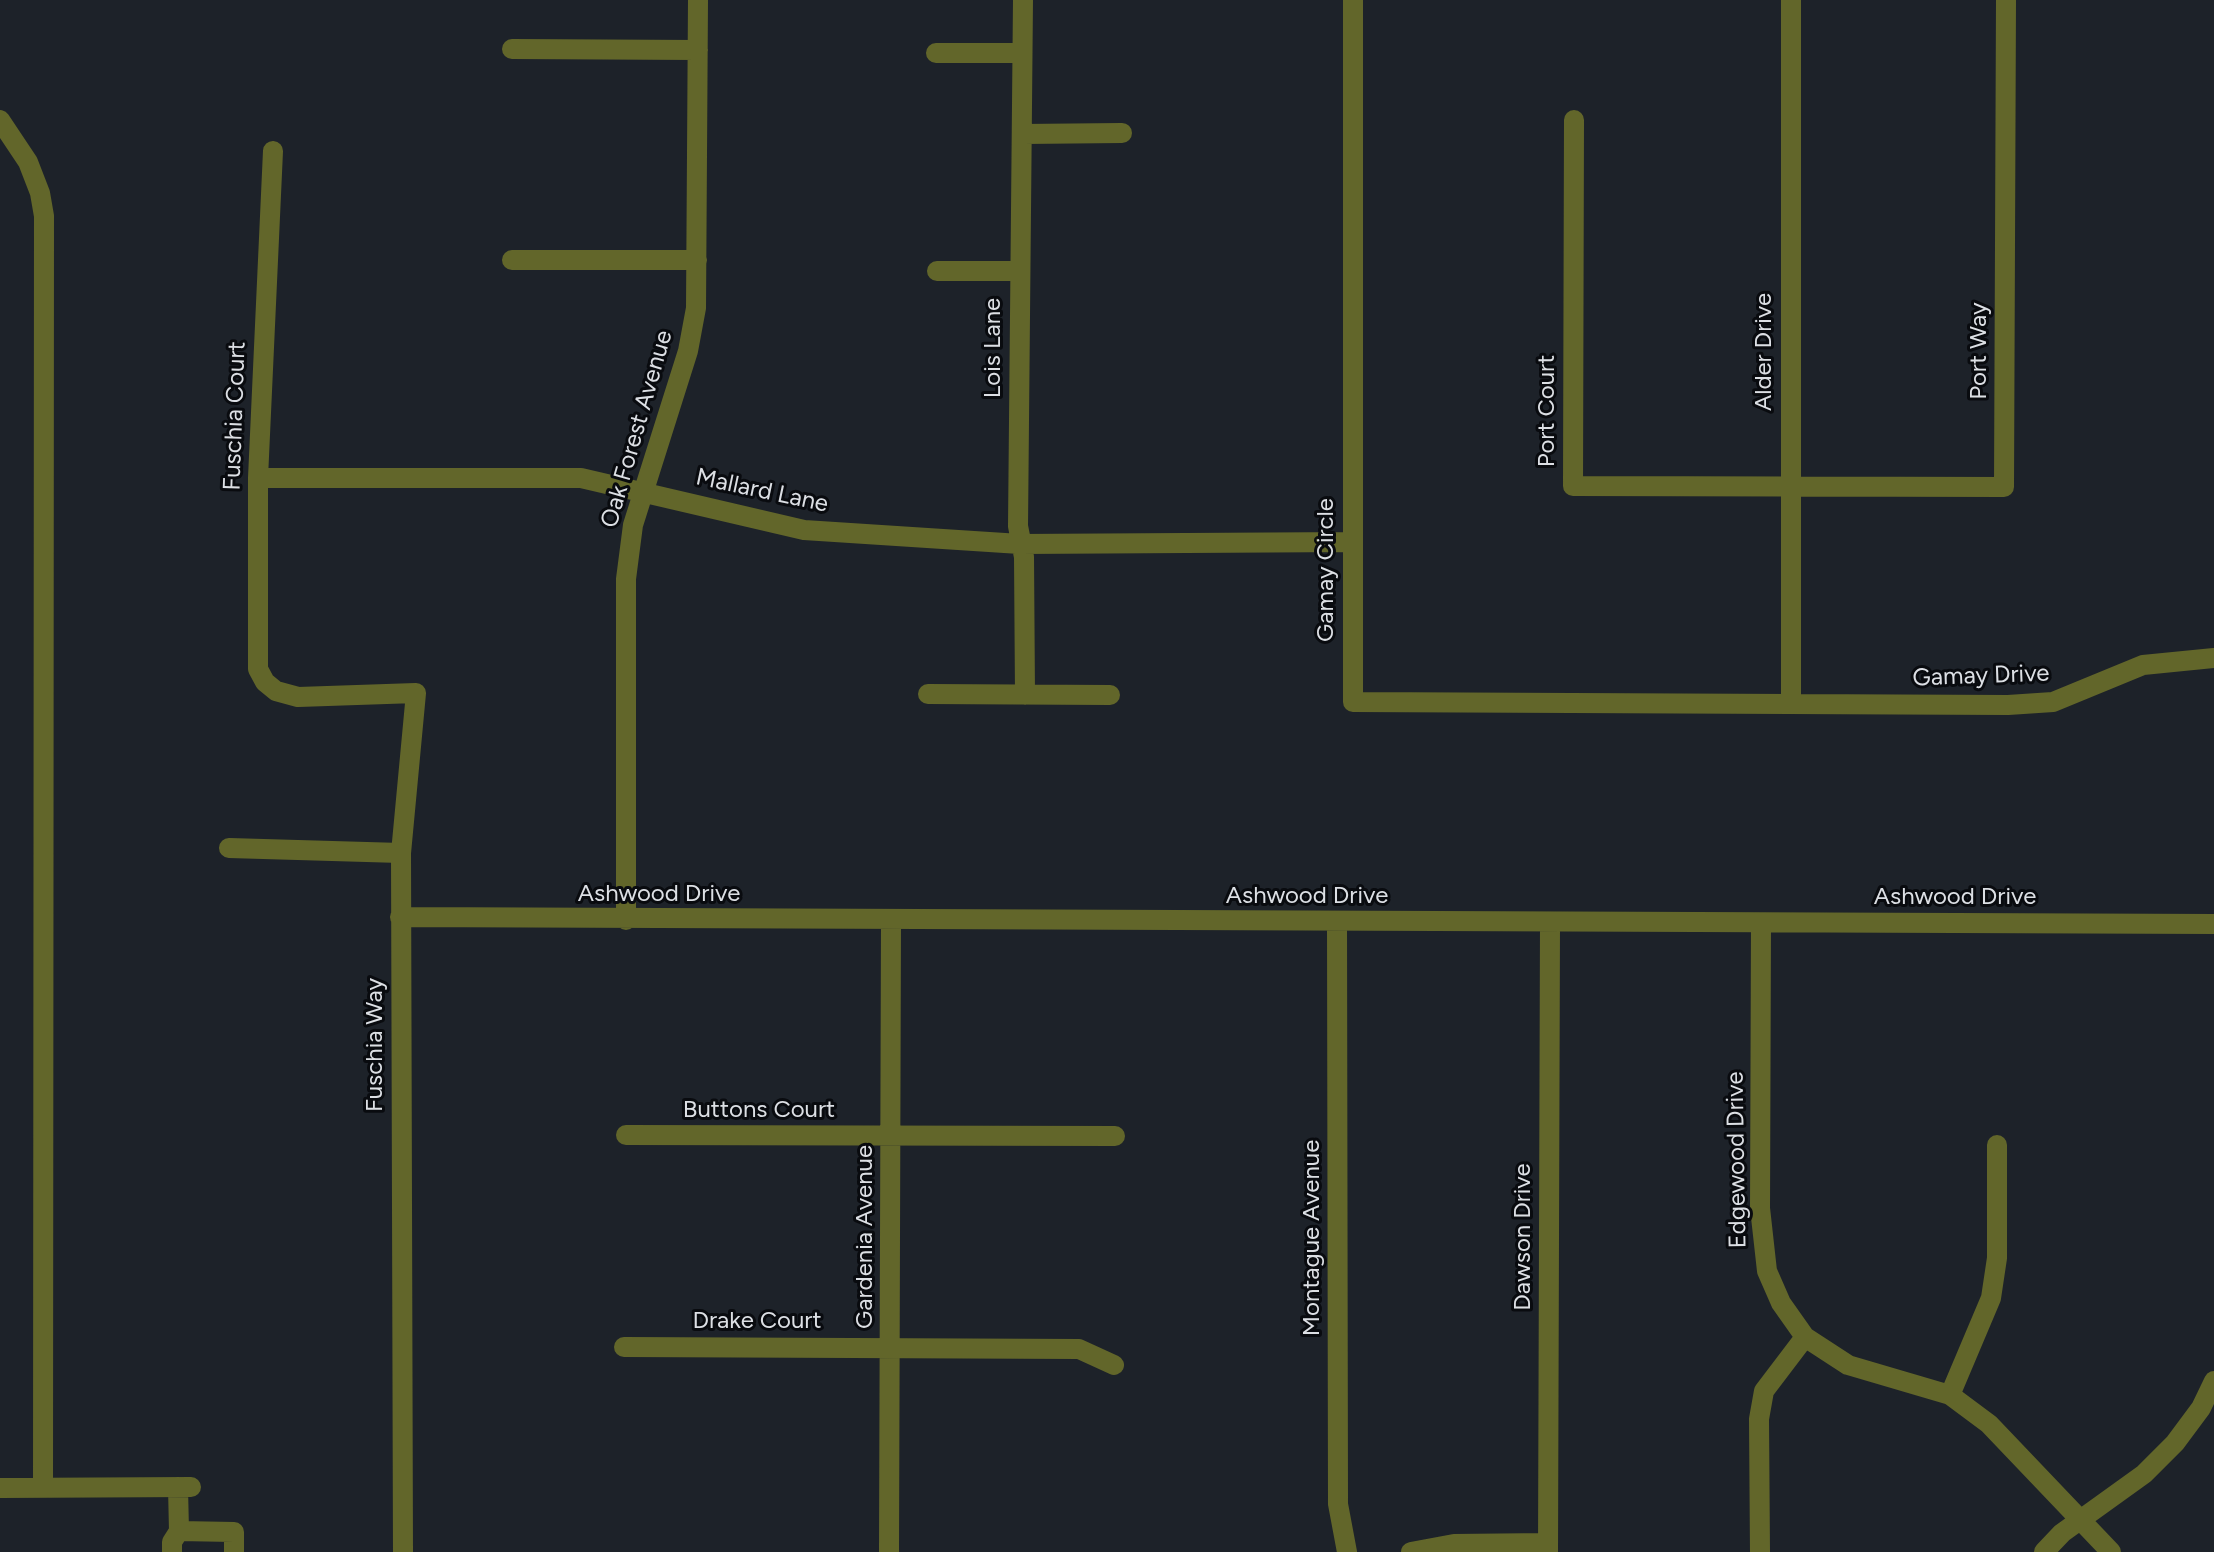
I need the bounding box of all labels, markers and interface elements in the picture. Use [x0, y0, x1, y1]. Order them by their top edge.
street label: Alder Drive [1750, 293, 1778, 411]
street label: Lois Lane [979, 298, 1007, 398]
street label: Port Way [1965, 302, 1993, 400]
street label: Oak Forest Avenue [595, 327, 679, 531]
street label: Fuschia Court [218, 341, 252, 491]
street label: Port Court [1533, 355, 1561, 467]
street label: Mallard Lane [693, 463, 831, 519]
street label: Gamay Circle [1312, 498, 1340, 642]
street label: Gamay Drive [1912, 659, 2050, 693]
street label: Ashwood Drive [578, 880, 740, 908]
street label: Ashwood Drive [1226, 882, 1388, 910]
street label: Ashwood Drive [1874, 883, 2036, 911]
street label: Fuschia Way [361, 978, 389, 1112]
street label: Edgewood Drive [1721, 1071, 1753, 1249]
street label: Buttons Court [683, 1096, 835, 1124]
street label: Montague Avenue [1298, 1140, 1326, 1336]
street label: Gardenia Avenue [851, 1145, 879, 1329]
street label: Dawson Drive [1509, 1163, 1537, 1311]
street label: Drake Court [692, 1307, 822, 1335]

